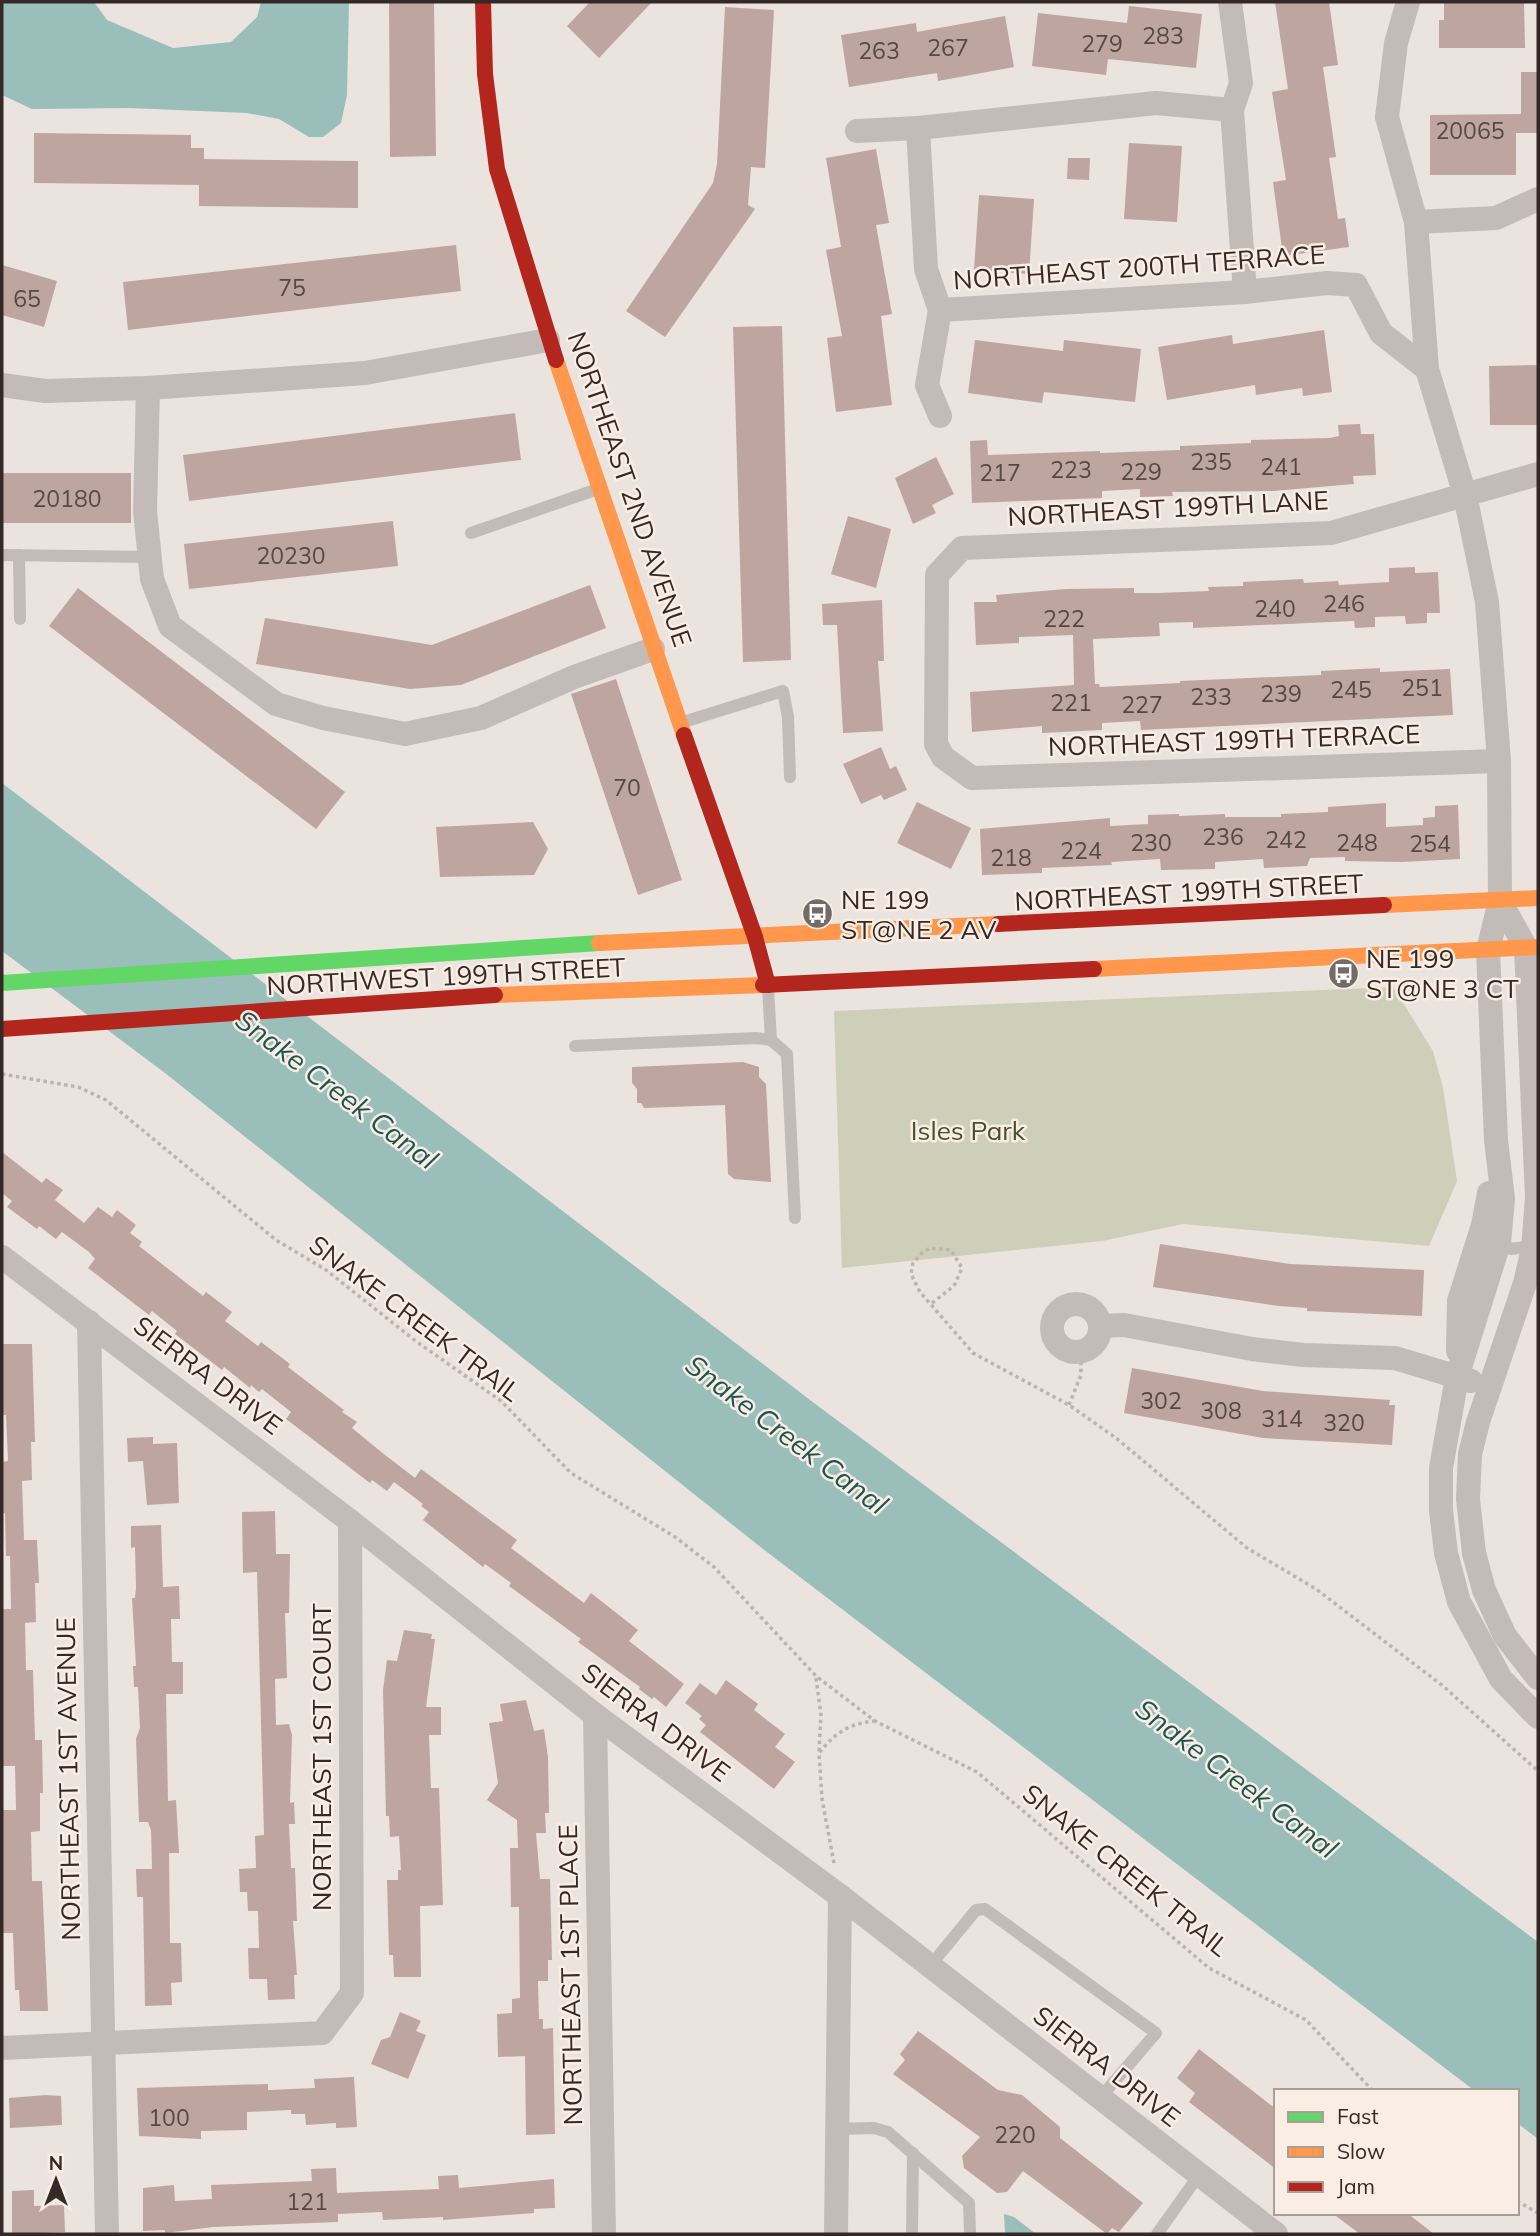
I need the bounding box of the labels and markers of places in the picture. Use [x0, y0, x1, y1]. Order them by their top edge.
place label: NE 199 ST@NE 2 AV [841, 883, 997, 946]
bus stop icon: NE 199 ST@NE 2 AV [801, 897, 835, 931]
place label: NE 199 ST@NE 3 CT [1366, 942, 1519, 1005]
bus stop icon: NE 199 ST@NE 3 CT [1326, 956, 1360, 990]

